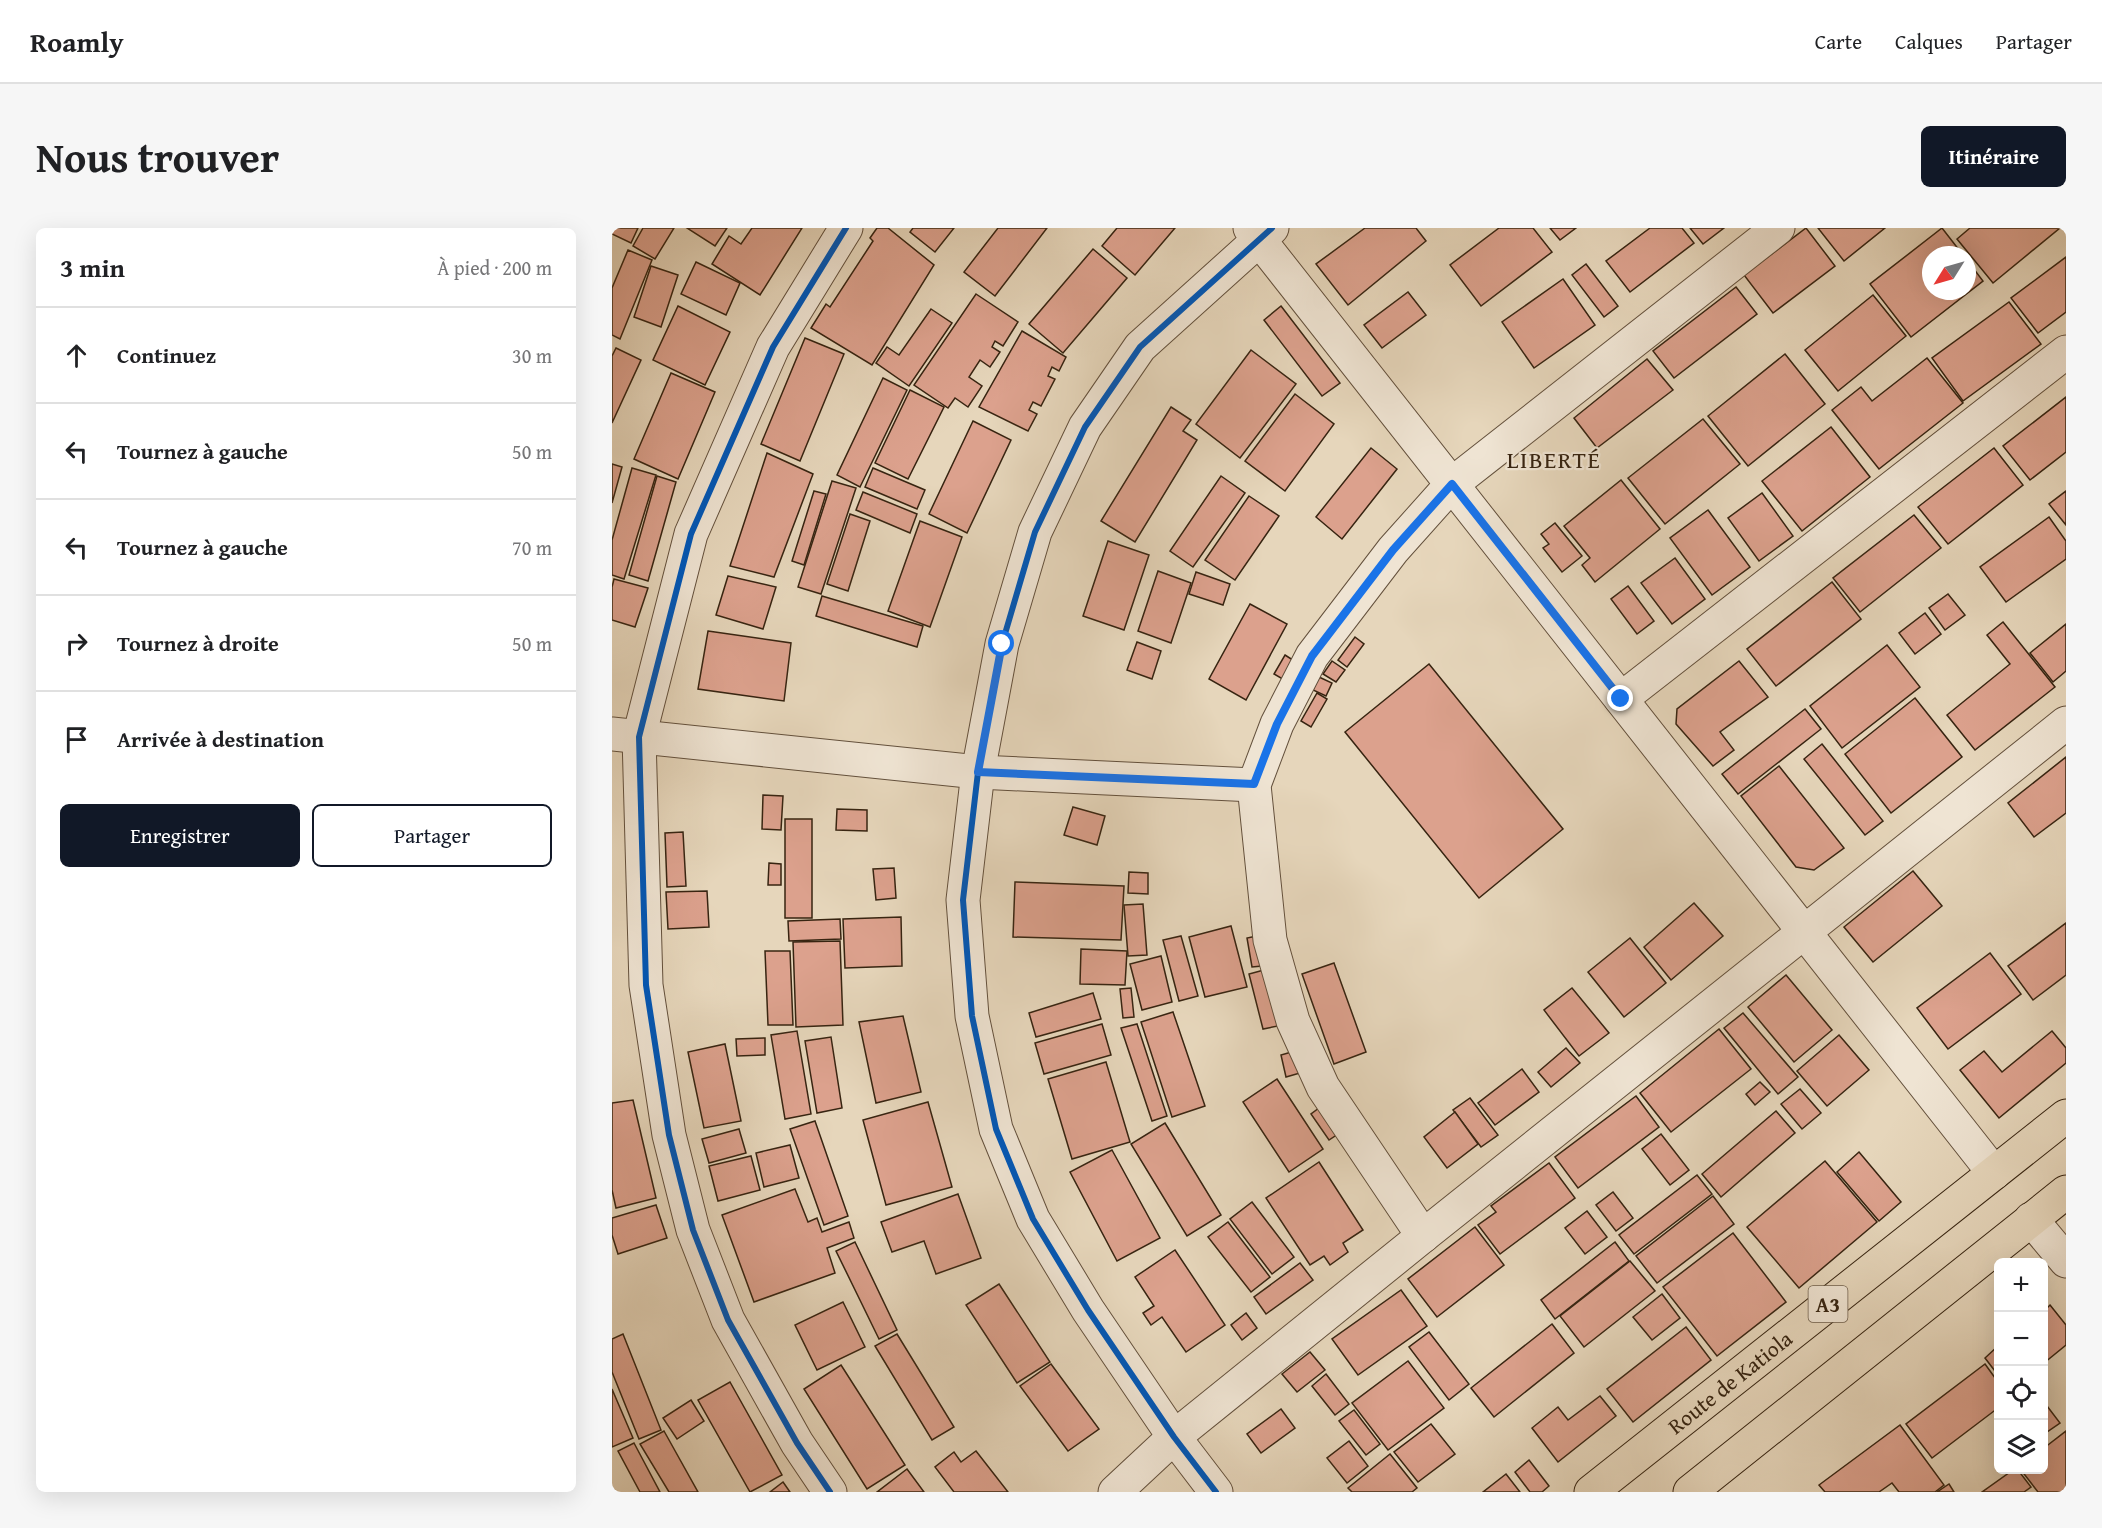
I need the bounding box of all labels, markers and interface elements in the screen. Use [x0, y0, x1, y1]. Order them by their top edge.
text: Roamly [30, 21, 124, 62]
text: Carte [1815, 26, 1862, 57]
text: Calques [1895, 26, 1963, 57]
text: Partager [1996, 26, 2072, 57]
text: Nous trouver [36, 126, 279, 187]
button: Itinéraire [1921, 126, 2066, 187]
north arrow [1922, 246, 1976, 300]
text: 3 min [60, 248, 125, 287]
text: À pied · 200 m [437, 253, 552, 282]
icon: ahead [60, 339, 93, 372]
text: Continuez [117, 339, 216, 371]
text: 30 m [512, 341, 552, 370]
icon: left [60, 435, 93, 468]
text: Tournez à gauche [117, 435, 288, 467]
text: 50 m [512, 437, 552, 466]
district label: LIBERTÉ [1507, 442, 1601, 477]
icon: left [60, 531, 93, 564]
text: Tournez à gauche [117, 531, 288, 563]
text: 70 m [512, 533, 552, 562]
icon: right [60, 627, 93, 660]
text: Tournez à droite [117, 627, 279, 659]
text: 50 m [512, 629, 552, 658]
route start [988, 630, 1014, 656]
route end [1607, 685, 1633, 711]
icon: arrive [60, 723, 93, 756]
text: Arrivée à destination [117, 723, 324, 755]
button: Enregistrer [60, 804, 300, 867]
button: Partager [312, 804, 552, 867]
map controls [1994, 1258, 2048, 1474]
button: + [1994, 1258, 2048, 1312]
road number: A3 [1808, 1286, 1848, 1322]
button: − [1994, 1312, 2048, 1366]
street label: Route de Katiola [1661, 1322, 1799, 1442]
button: locate [1994, 1366, 2048, 1420]
button: layers [1994, 1420, 2048, 1474]

